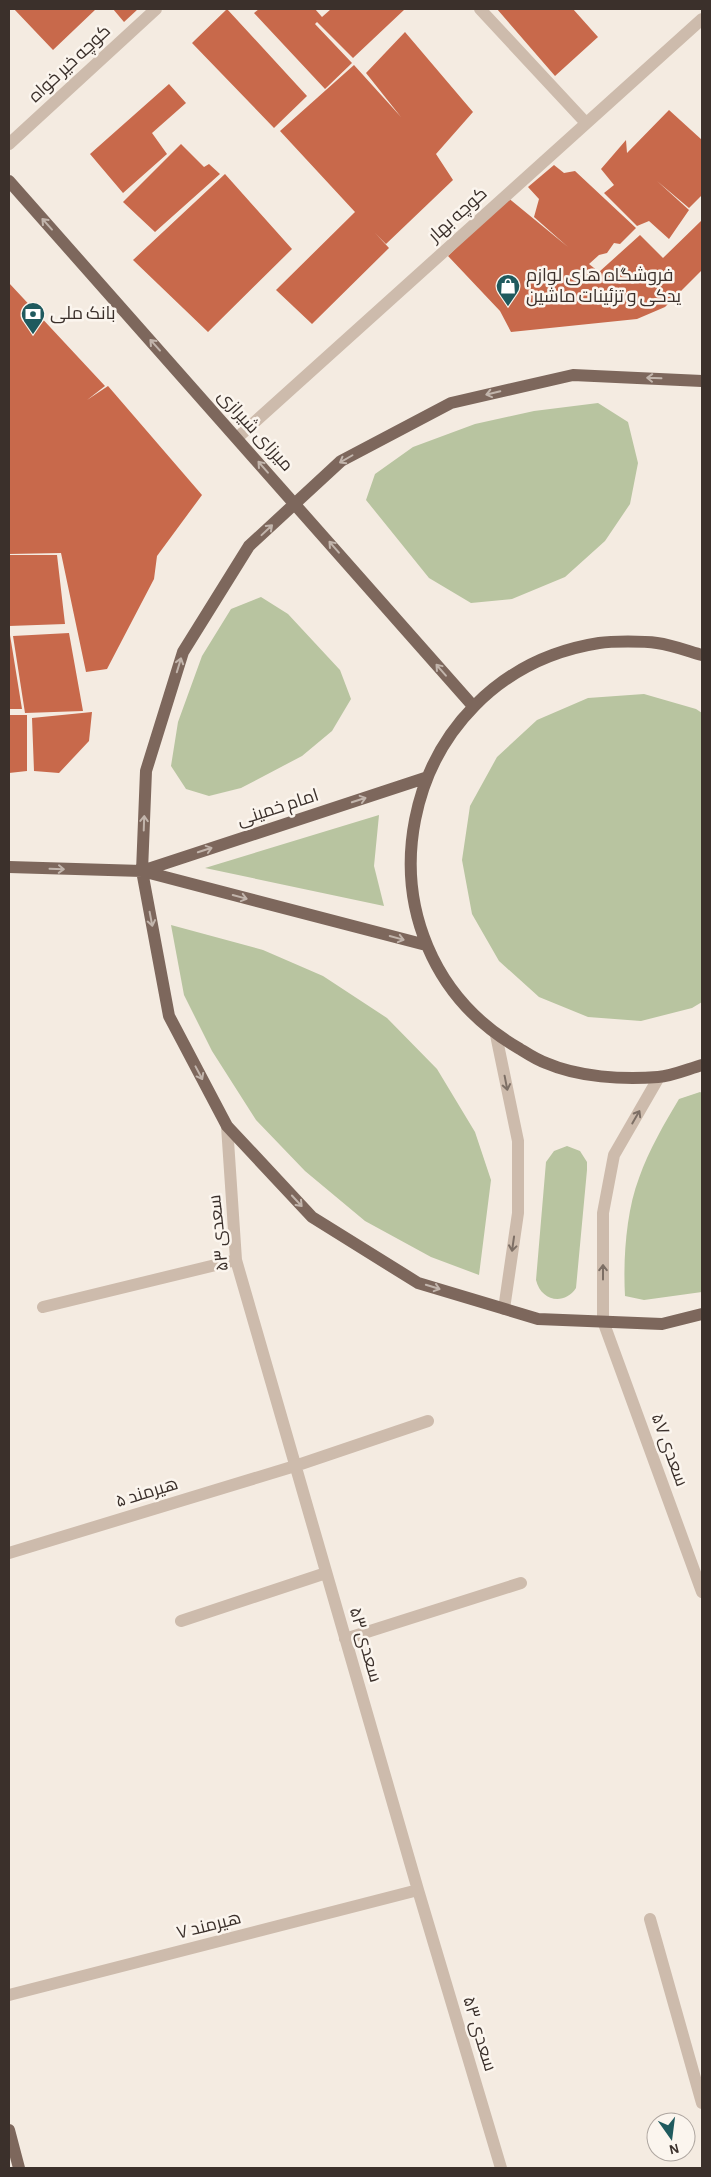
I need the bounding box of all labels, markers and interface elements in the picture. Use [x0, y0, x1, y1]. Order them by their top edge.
street label: کوچه خیر خواه [26, 22, 116, 108]
street label: کوچه بهار [425, 184, 492, 248]
one-way arrow [41, 218, 53, 231]
place label: فروشگاه های لوازم یدکی و تزئینات ماشین [526, 266, 681, 307]
shop icon: فروشگاه های لوازم یدکی و تزئینات ماشین [495, 273, 521, 307]
bank icon: بانک ملی [20, 301, 46, 335]
place label: بانک ملی [50, 305, 116, 324]
one-way arrow [149, 339, 161, 352]
one-way arrow [646, 373, 662, 382]
street label: میرزای شیرازی [213, 386, 297, 476]
one-way arrow [486, 389, 502, 398]
one-way arrow [340, 454, 354, 464]
one-way arrow [258, 461, 269, 474]
one-way arrow [260, 524, 273, 536]
one-way arrow [328, 541, 339, 554]
one-way arrow [174, 657, 184, 673]
one-way arrow [435, 663, 446, 676]
street label: امام خمینی [235, 786, 322, 832]
one-way arrow [351, 794, 367, 804]
one-way arrow [139, 815, 149, 831]
one-way arrow [197, 845, 213, 855]
one-way arrow [49, 864, 65, 874]
one-way arrow [232, 893, 248, 902]
one-way arrow [147, 911, 156, 927]
one-way arrow [389, 934, 405, 943]
one-way arrow [194, 1065, 204, 1080]
one-way arrow [502, 1074, 511, 1090]
one-way arrow [632, 1110, 642, 1124]
street label: سعدی ۵۳ [206, 1194, 233, 1272]
one-way arrow [291, 1194, 303, 1207]
one-way arrow [508, 1235, 518, 1251]
one-way arrow [598, 1265, 608, 1281]
one-way arrow [424, 1283, 440, 1293]
street label: سعدی ۵۷ [647, 1411, 690, 1489]
street label: هیرمند ۵ [114, 1475, 181, 1512]
street label: سعدی ۵۳ [345, 1605, 384, 1685]
street label: هیرمند ۷ [175, 1909, 243, 1944]
street label: سعدی ۵۳ [458, 1995, 499, 2074]
north arrow [646, 2112, 696, 2162]
text: N [667, 2141, 680, 2157]

